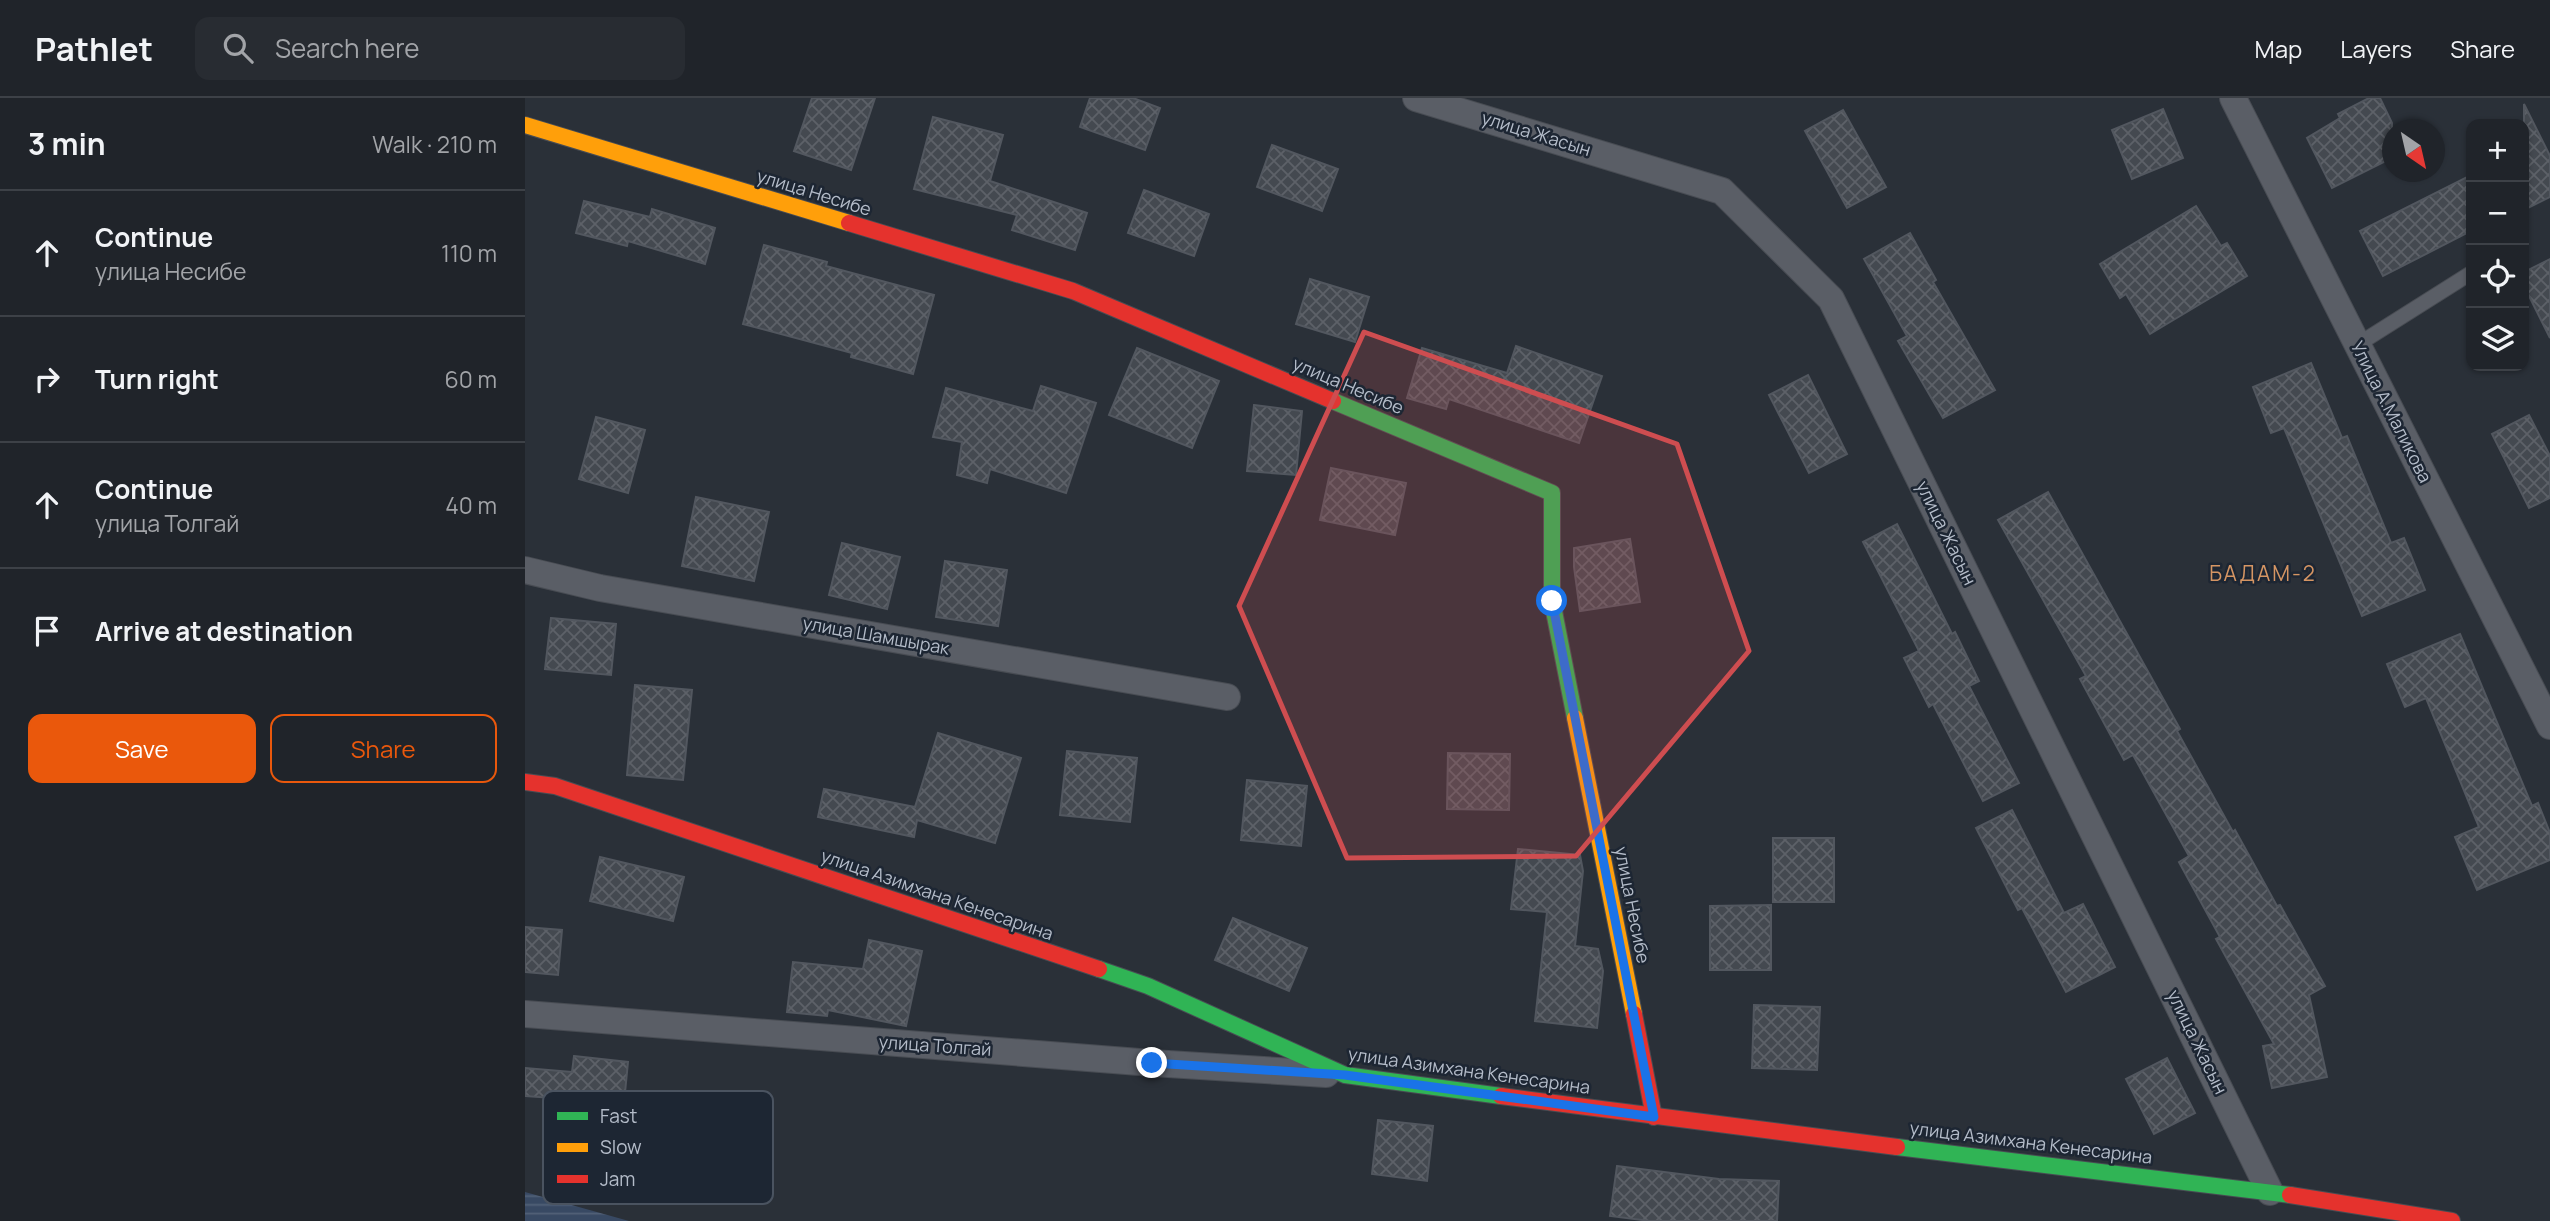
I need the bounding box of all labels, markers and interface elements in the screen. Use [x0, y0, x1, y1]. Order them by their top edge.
search box [195, 17, 685, 80]
text: Pathlet [35, 26, 153, 71]
icon: search [219, 29, 257, 67]
text: Search here [275, 30, 420, 66]
text: Map [2255, 32, 2302, 65]
text: Layers [2340, 32, 2412, 65]
text: Share [2450, 32, 2515, 65]
street label: улица Жасын [1479, 105, 1594, 161]
north arrow [2382, 119, 2445, 182]
map controls [2466, 119, 2529, 371]
button: + [2466, 119, 2529, 182]
text: 3 min [28, 123, 106, 164]
text: Walk · 210 m [372, 128, 497, 160]
street label: улица Несибе [754, 163, 874, 221]
button: − [2466, 182, 2529, 245]
text: Continue [95, 219, 213, 255]
icon: ahead [28, 234, 66, 272]
text: 110 m [441, 237, 497, 269]
button: locate [2466, 245, 2529, 308]
text: улица Несибе [95, 255, 246, 287]
button: layers [2466, 308, 2529, 371]
street label: Улица А.Маликова [2346, 337, 2438, 486]
street label: улица Несибе [1289, 351, 1408, 419]
icon: right [28, 360, 66, 398]
text: Turn right [95, 361, 219, 397]
text: 60 m [445, 363, 497, 395]
text: Continue [95, 471, 213, 507]
street label: улица Жасын [1911, 476, 1982, 589]
icon: ahead [28, 486, 66, 524]
text: 40 m [445, 489, 497, 521]
text: улица Толгай [95, 507, 239, 539]
district label: БАДАМ-2 [2209, 559, 2317, 587]
route start [1536, 585, 1567, 616]
street label: улица Шамшырак [801, 610, 952, 660]
icon: arrive [28, 612, 66, 650]
text: Arrive at destination [95, 613, 353, 649]
button: Save [28, 714, 256, 783]
button: Share [270, 714, 497, 783]
street label: улица Азимхана Кенесарина [818, 843, 1057, 945]
street label: улица Несибе [1610, 844, 1656, 965]
street label: улица Жасын [2162, 985, 2233, 1098]
street label: улица Толгай [878, 1029, 992, 1061]
street label: улица Азимхана Кенесарина [1347, 1041, 1592, 1099]
route end [1136, 1047, 1167, 1078]
legend [543, 1091, 773, 1204]
text: Fast [600, 1103, 637, 1129]
street label: улица Азимхана Кенесарина [1908, 1115, 2154, 1169]
text: Slow [600, 1134, 642, 1160]
text: Jam [600, 1166, 635, 1192]

